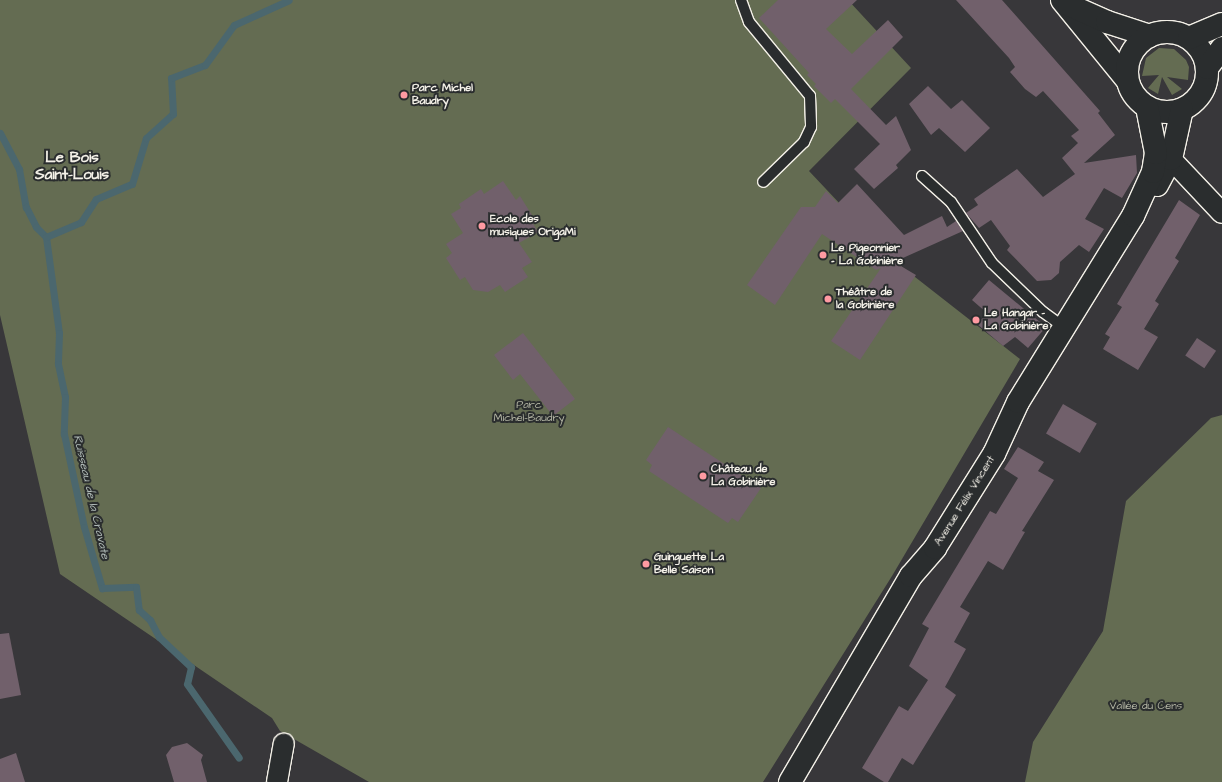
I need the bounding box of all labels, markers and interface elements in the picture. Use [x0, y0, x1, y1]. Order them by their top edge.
place label: Parc Michel Baudry [412, 82, 473, 108]
marker: Parc Michel Baudry [399, 90, 409, 100]
district label: Le Bois Saint-Louis [35, 148, 109, 183]
place label: Ecole des musiques OrigaMi [490, 213, 576, 239]
marker: Ecole des musiques OrigaMi [477, 221, 487, 231]
place label: Le Pigeonnier - La Gobinière [831, 242, 903, 268]
marker: Le Pigeonnier - La Gobinière [818, 250, 828, 260]
place label: Théâtre de la Gobinière [836, 286, 895, 312]
marker: Théâtre de la Gobinière [823, 294, 833, 304]
place label: Le Hangar - La Gobinière [984, 307, 1048, 333]
marker: Le Hangar - La Gobinière [971, 315, 981, 325]
park label: Parc Michel-Baudry [493, 399, 565, 425]
water label: Ruisseau de la Cravate [70, 433, 112, 561]
street label: Avenue Félix Vincent [932, 454, 998, 548]
place label: Château de La Gobinière [711, 463, 775, 489]
marker: Château de La Gobinière [698, 471, 708, 481]
place label: Guinguette La Belle Saison [654, 551, 724, 577]
marker: Guinguette La Belle Saison [641, 559, 651, 569]
park label: Vallée du Cens [1110, 699, 1182, 713]

